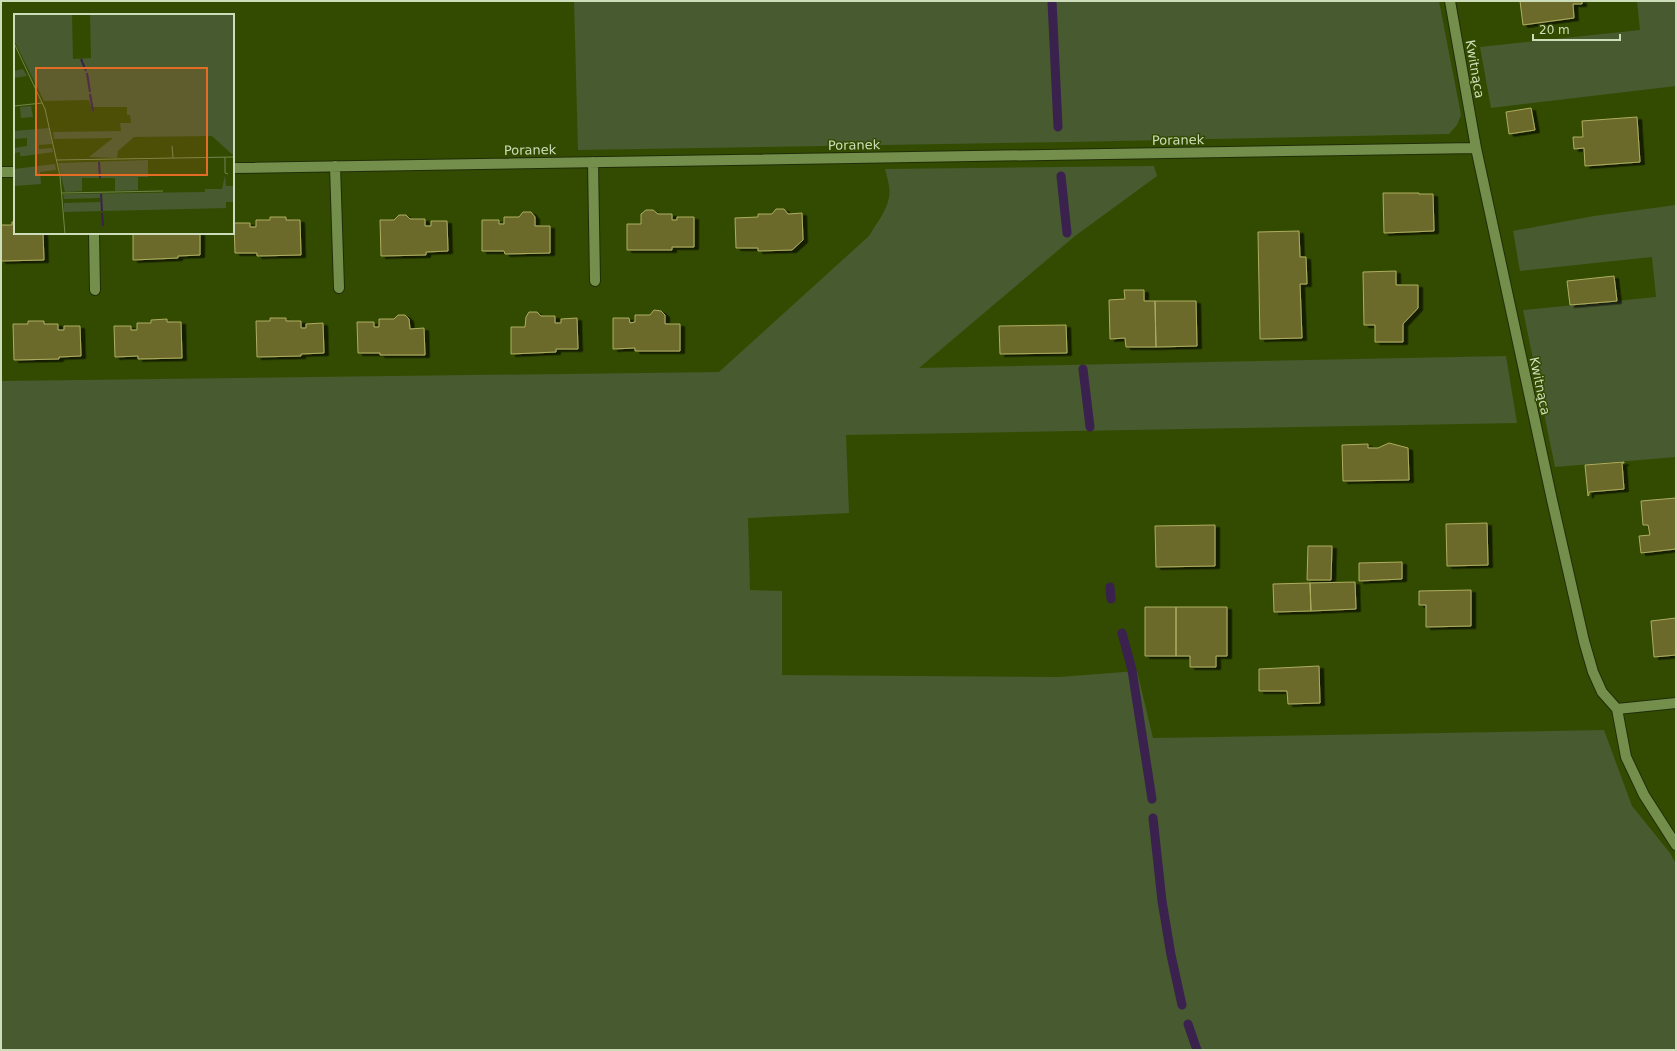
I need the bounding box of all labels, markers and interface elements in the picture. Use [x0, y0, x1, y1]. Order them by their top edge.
inset map [14, 14, 234, 234]
scale bar [1533, 16, 1620, 42]
text: 20 m [1539, 23, 1570, 37]
street label: Kwitnąca [1462, 39, 1488, 99]
street label: Poranek [1152, 132, 1205, 148]
street label: Poranek [828, 137, 881, 153]
street label: Poranek [504, 142, 557, 158]
street label: Kwitnąca [1527, 355, 1553, 417]

